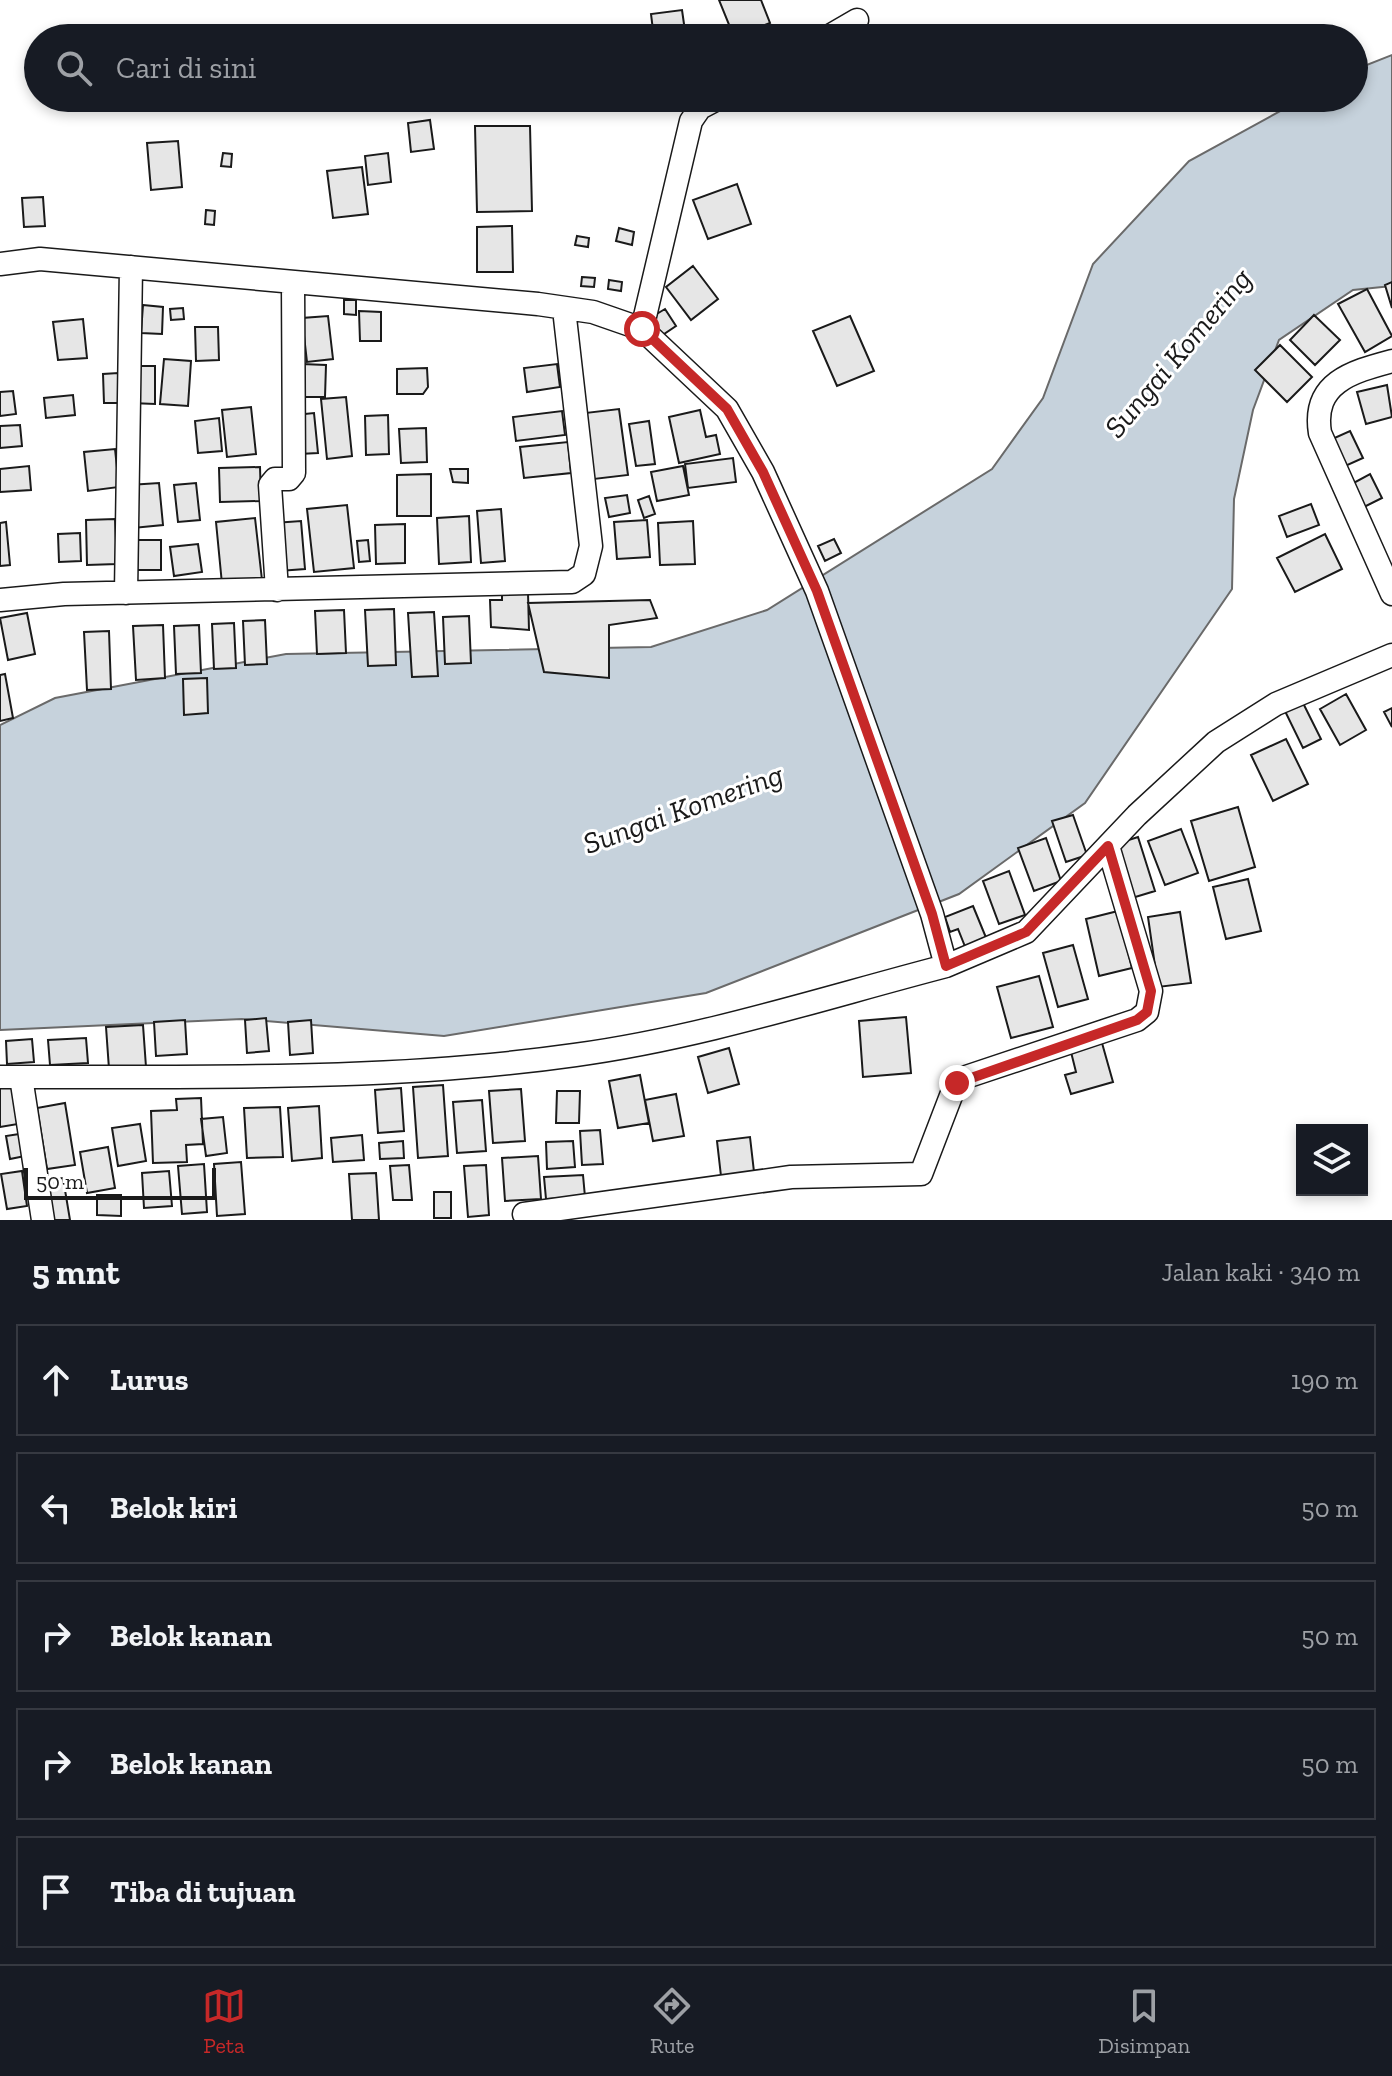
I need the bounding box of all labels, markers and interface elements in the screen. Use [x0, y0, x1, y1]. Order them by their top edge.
search box [24, 24, 1368, 112]
icon: search [52, 46, 96, 90]
text: Cari di sini [116, 50, 257, 86]
water label: Sungai Komering [1097, 261, 1260, 445]
route start [624, 311, 660, 347]
water label: Sungai Komering [578, 756, 788, 862]
route end [939, 1065, 975, 1101]
map controls [1296, 1124, 1368, 1196]
button: layers [1296, 1124, 1368, 1196]
scale bar [24, 1164, 216, 1200]
text: 50 m [36, 1168, 84, 1195]
text: 5 mnt [32, 1252, 120, 1293]
text: Jalan kaki · 340 m [1162, 1256, 1360, 1288]
icon: ahead [34, 1358, 78, 1402]
text: Lurus [110, 1362, 189, 1398]
text: 190 m [1291, 1364, 1358, 1396]
icon: left [34, 1486, 78, 1530]
text: Belok kiri [110, 1490, 237, 1526]
text: 50 m [1301, 1492, 1358, 1524]
icon: right [34, 1614, 78, 1658]
text: Belok kanan [110, 1618, 272, 1654]
text: 50 m [1301, 1620, 1358, 1652]
icon: right [34, 1742, 78, 1786]
text: Belok kanan [110, 1746, 272, 1782]
text: 50 m [1301, 1748, 1358, 1780]
icon: arrive [34, 1870, 78, 1914]
text: Tiba di tujuan [110, 1874, 295, 1910]
tab: Peta [202, 1984, 246, 2059]
tab: Rute [650, 1984, 694, 2059]
tab: Disimpan [1098, 1984, 1190, 2059]

